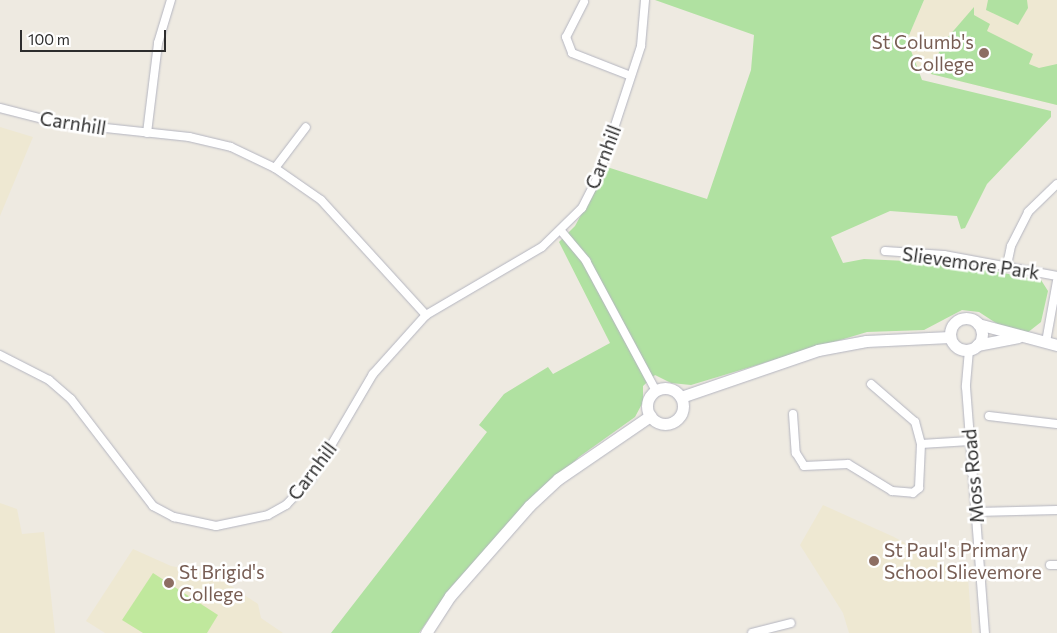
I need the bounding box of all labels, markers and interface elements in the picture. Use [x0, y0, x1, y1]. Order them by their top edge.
scale bar [22, 20, 169, 52]
text: 100 m [28, 30, 70, 48]
place label: St Columb's College [872, 31, 974, 75]
marker: St Columb's College [978, 47, 990, 59]
street label: Carnhill [38, 107, 108, 139]
street label: Carnhill [580, 122, 626, 192]
street label: Slievemore Park [901, 242, 1041, 284]
street label: Moss Road [958, 428, 988, 524]
street label: Carnhill [283, 437, 341, 505]
place label: St Paul's Primary School Slievemore [884, 539, 1042, 583]
marker: St Paul's Primary School Slievemore [868, 555, 880, 567]
place label: St Brigid's College [179, 561, 265, 605]
marker: St Brigid's College [163, 577, 175, 589]

